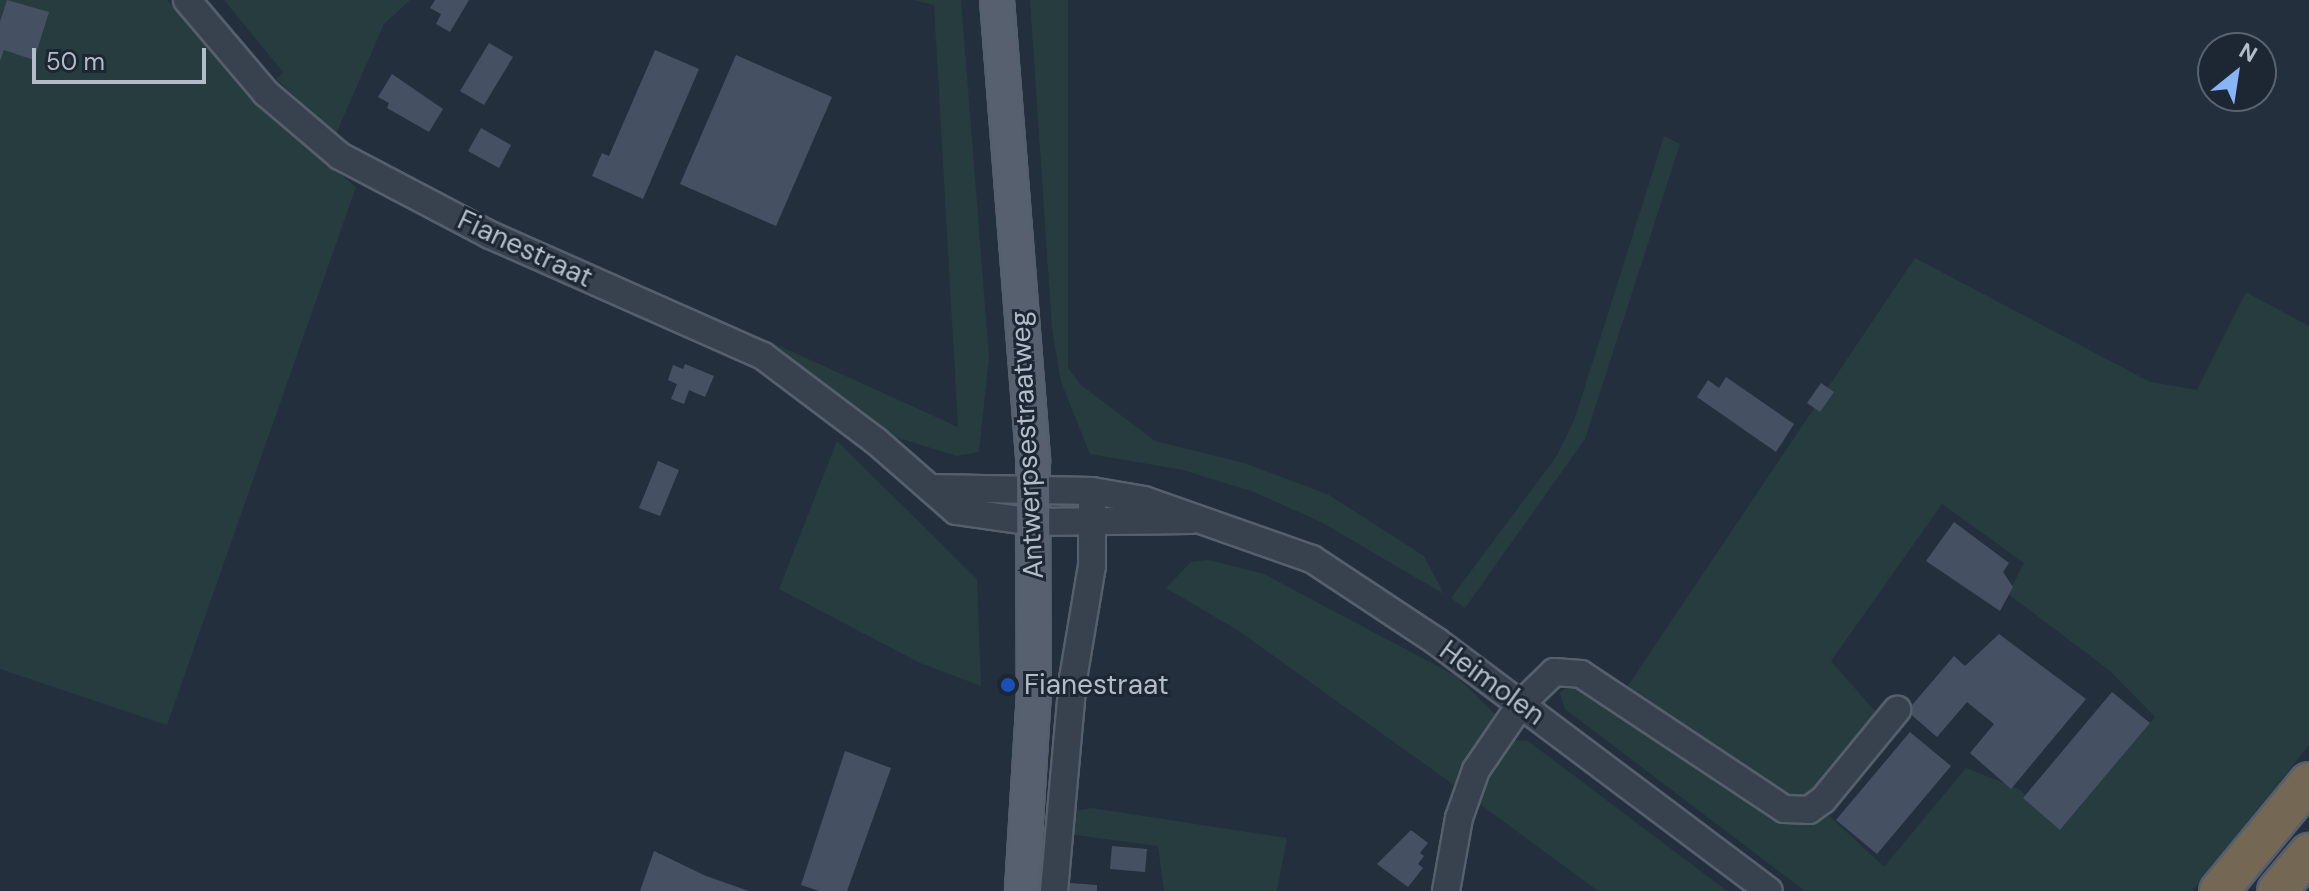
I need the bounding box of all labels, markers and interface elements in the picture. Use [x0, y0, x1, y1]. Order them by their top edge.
scale bar [36, 32, 210, 82]
north arrow [2197, 32, 2277, 112]
text: N [2234, 36, 2262, 69]
text: 50 m [46, 46, 105, 77]
street label: Fianestraat [452, 203, 598, 295]
street label: Antwerpsestraatweg [1003, 310, 1051, 580]
street label: Heimolen [1433, 634, 1551, 732]
place label: Fianestraat [1024, 668, 1169, 702]
marker: Fianestraat [999, 676, 1017, 694]

